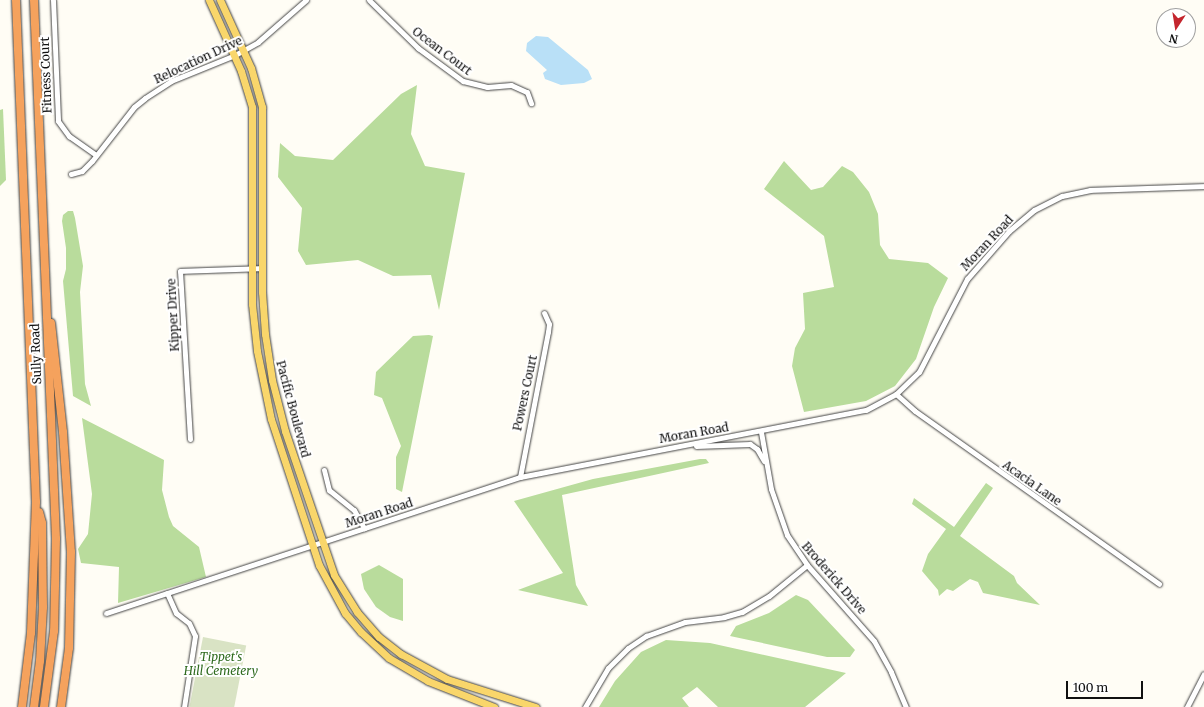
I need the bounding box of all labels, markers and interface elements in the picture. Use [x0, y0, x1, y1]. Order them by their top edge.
north arrow [1156, 8, 1196, 48]
street label: Ocean Court [409, 24, 475, 78]
text: N [1168, 31, 1179, 47]
street label: Relocation Drive [152, 33, 244, 87]
street label: Fitness Court [37, 36, 55, 114]
street label: Moran Road [958, 212, 1016, 274]
street label: Kipper Drive [164, 278, 182, 352]
street label: Sully Road [28, 323, 44, 385]
street label: Powers Court [510, 354, 540, 432]
street label: Pacific Boulevard [273, 359, 313, 459]
street label: Moran Road [658, 420, 730, 446]
street label: Acacia Lane [1000, 457, 1064, 509]
street label: Moran Road [343, 495, 415, 531]
street label: Broderick Drive [799, 539, 869, 617]
park label: Tippet's Hill Cemetery [184, 650, 258, 678]
scale bar [1068, 673, 1145, 699]
text: 100 m [1073, 680, 1108, 695]

